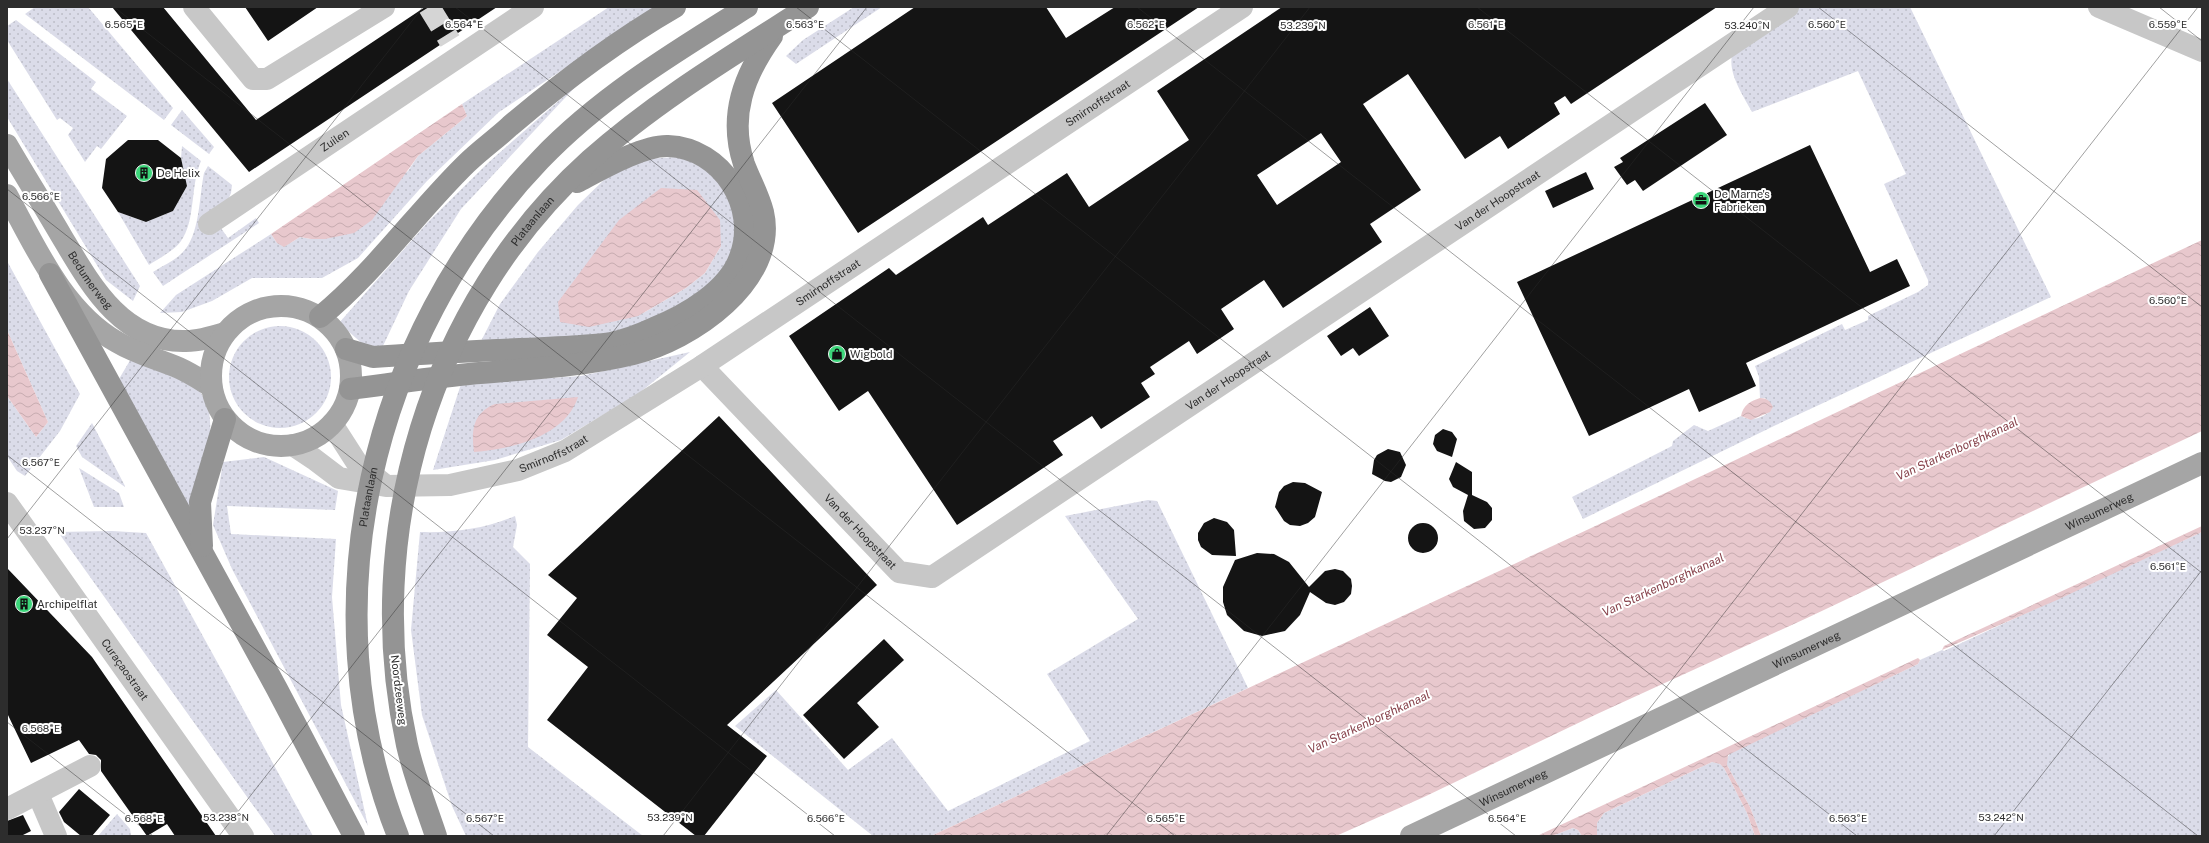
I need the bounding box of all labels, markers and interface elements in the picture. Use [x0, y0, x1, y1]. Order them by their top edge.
text: 6.565°E [105, 18, 143, 30]
text: 6.564°E [445, 18, 483, 30]
text: 6.563°E [786, 18, 824, 30]
text: 6.562°E [1127, 18, 1165, 30]
text: 6.561°E [1468, 18, 1504, 30]
text: 6.560°E [1808, 18, 1846, 30]
text: 6.559°E [2149, 18, 2187, 30]
text: 53.239°N [1280, 19, 1326, 31]
text: 53.240°N [1724, 19, 1770, 31]
street label: Smirnoffstraat [1063, 77, 1132, 129]
street label: Zuilen [318, 126, 351, 154]
building icon: De Helix [134, 163, 154, 183]
place label: De Helix [157, 167, 200, 179]
street label: Van der Hoopstraat [1453, 168, 1542, 233]
place label: De Marne's Fabrieken [1714, 188, 1770, 213]
text: 6.566°E [22, 190, 60, 202]
office icon: De Marne's Fabrieken [1691, 190, 1711, 210]
street label: Plataanlaan [508, 194, 556, 248]
street label: Bedumerweg [66, 249, 115, 312]
street label: Smirnoffstraat [793, 257, 862, 308]
text: 6.560°E [2149, 294, 2187, 306]
shop icon: Wigbold [827, 344, 847, 364]
street label: Van der Hoopstraat [1183, 347, 1273, 412]
place label: Wigbold [850, 348, 892, 360]
water label: Van Starkenborghkanaal [1894, 415, 2020, 483]
street label: Smirnoffstraat [517, 432, 590, 475]
text: 6.567°E [22, 456, 60, 468]
street label: Plataanlaan [357, 466, 380, 528]
street label: Winsumerweg [2064, 490, 2135, 532]
street label: Van der Hoopstraat [822, 492, 899, 571]
text: 53.237°N [19, 524, 65, 536]
water label: Van Starkenborghkanaal [1600, 551, 1726, 619]
text: 6.561°E [2150, 560, 2186, 572]
building icon: Archipelflat [14, 594, 34, 614]
place label: Archipelflat [37, 598, 98, 610]
street label: Winsumerweg [1771, 628, 1842, 671]
street label: Curaçaostraat [99, 636, 151, 702]
street label: Noordzeeweg [389, 654, 409, 726]
water label: Van Starkenborghkanaal [1306, 688, 1432, 756]
text: 6.568°E [22, 722, 60, 734]
street label: Winsumerweg [1477, 767, 1549, 809]
text: 53.238°N [203, 811, 249, 823]
text: 53.239°N [647, 811, 693, 823]
text: 53.242°N [1978, 811, 2024, 823]
text: 6.568°E [125, 812, 163, 824]
text: 6.567°E [466, 812, 504, 824]
text: 6.566°E [807, 812, 845, 824]
text: 6.565°E [1147, 812, 1185, 824]
text: 6.564°E [1488, 812, 1526, 824]
text: 6.563°E [1829, 812, 1867, 824]

